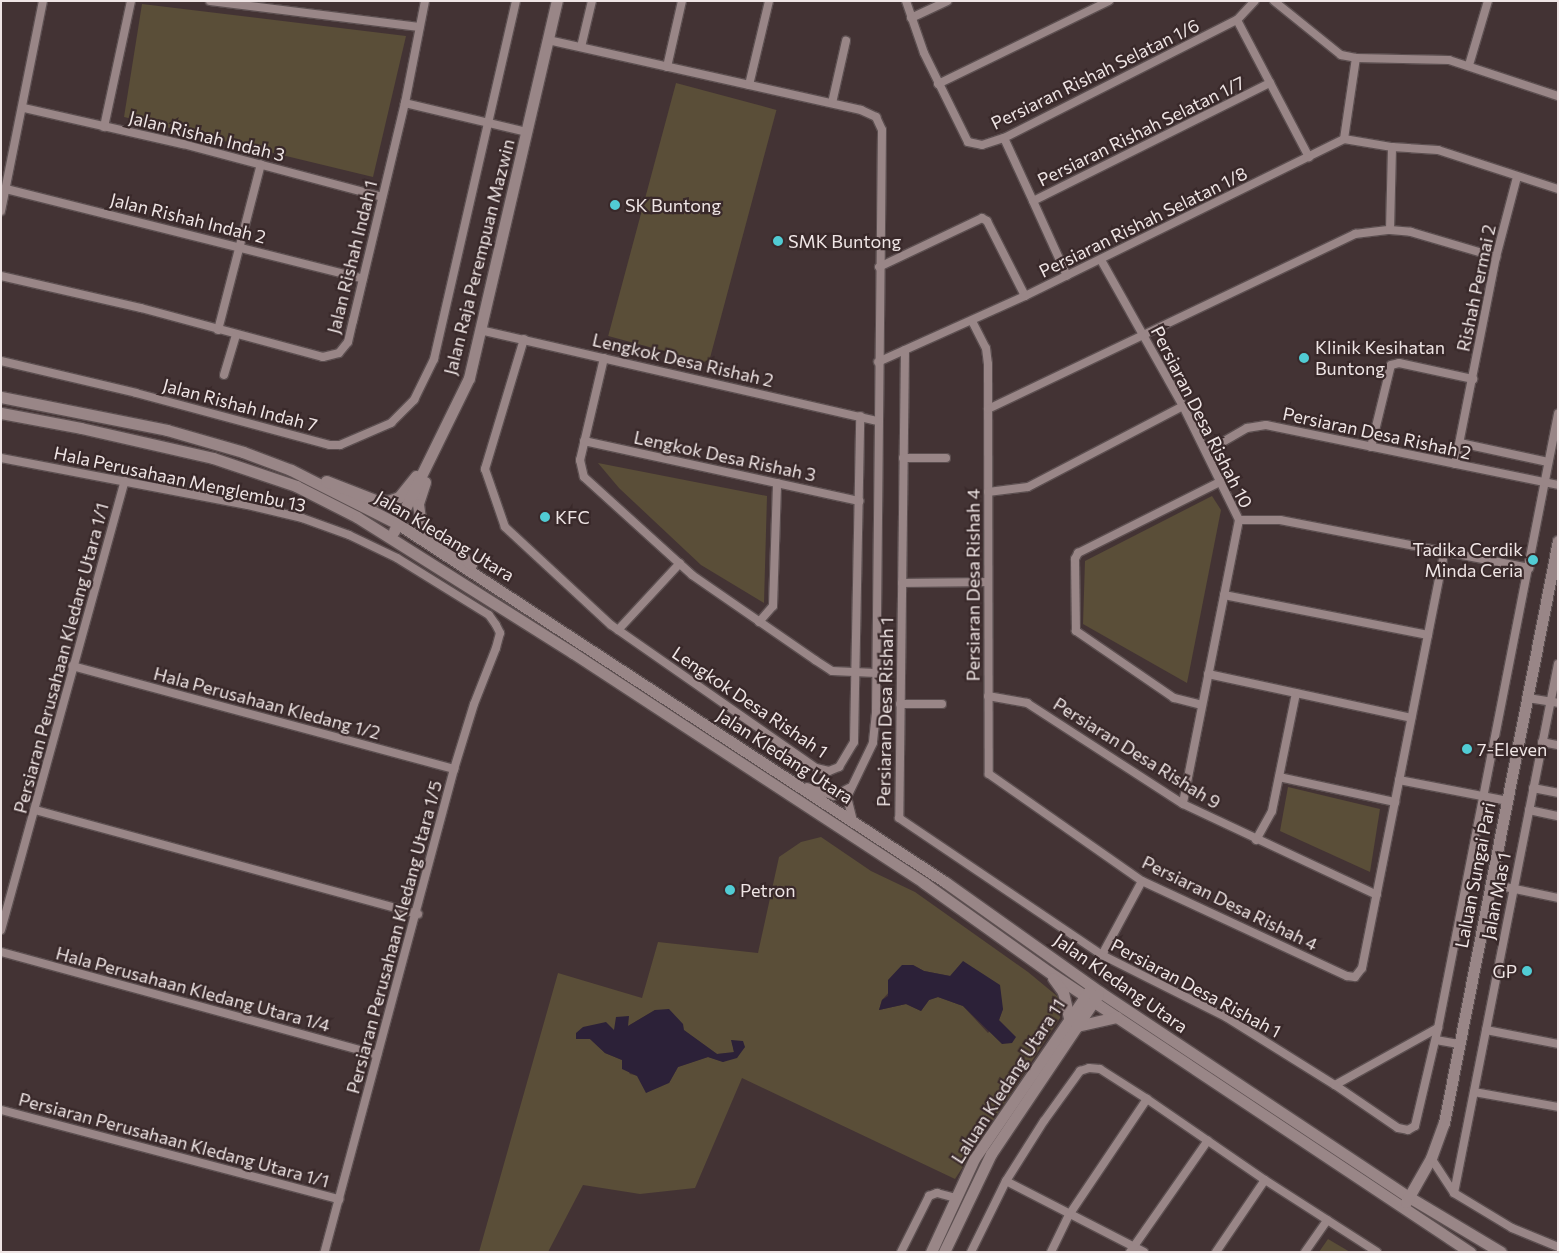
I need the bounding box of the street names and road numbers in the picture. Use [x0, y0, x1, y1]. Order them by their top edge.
street label: Persiaran Rishah Selatan 1/6 [987, 14, 1203, 134]
street label: Persiaran Rishah Selatan 1/7 [1034, 71, 1248, 191]
street label: Jalan Rishah Indah 3 [127, 106, 287, 166]
street label: Jalan Raja Perempuan Mazwin [439, 137, 519, 377]
street label: Persiaran Rishah Selatan 1/8 [1035, 162, 1251, 282]
street label: Jalan Rishah Indah 1 [322, 178, 382, 336]
street label: Jalan Rishah Indah 2 [108, 188, 268, 248]
street label: Rishah Permai 2 [1452, 223, 1500, 353]
street label: Persiaran Desa Rishah 10 [1147, 322, 1257, 512]
street label: Lengkok Desa Rishah 2 [590, 329, 776, 391]
street label: Jalan Rishah Indah 7 [160, 374, 320, 436]
street label: Persiaran Desa Rishah 2 [1281, 402, 1473, 464]
street label: Lengkok Desa Rishah 3 [632, 426, 818, 486]
street label: Hala Perusahaan Menglembu 13 [52, 442, 308, 516]
street label: Jalan Kledang Utara [372, 486, 518, 586]
street label: Persiaran Desa Rishah 4 [962, 489, 984, 681]
street label: Persiaran Perusahaan Kledang Utara 1/1 [9, 500, 113, 816]
street label: Persiaran Desa Rishah 1 [873, 617, 897, 807]
street label: Lengkok Desa Rishah 1 [668, 642, 832, 762]
street label: Hala Perusahaan Kledang 1/2 [151, 662, 383, 744]
street label: Persiaran Desa Rishah 9 [1049, 693, 1225, 813]
street label: Jalan Kledang Utara [713, 704, 857, 808]
street label: Persiaran Perusahaan Kledang Utara 1/5 [342, 778, 446, 1096]
street label: Laluan Sungai Pari [1450, 800, 1500, 950]
street label: Persiaran Desa Rishah 4 [1139, 851, 1321, 955]
street label: Jalan Mas 1 [1477, 851, 1515, 941]
street label: Jalan Kledang Utara [1050, 929, 1192, 1037]
street label: Persiaran Desa Rishah 1 [1107, 934, 1285, 1042]
street label: Hala Perusahaan Kledang Utara 1/4 [54, 942, 332, 1036]
street label: Laluan Kledang Utara 11 [947, 995, 1069, 1167]
street label: Persiaran Perusahaan Kledang Utara 1/1 [16, 1088, 332, 1192]

